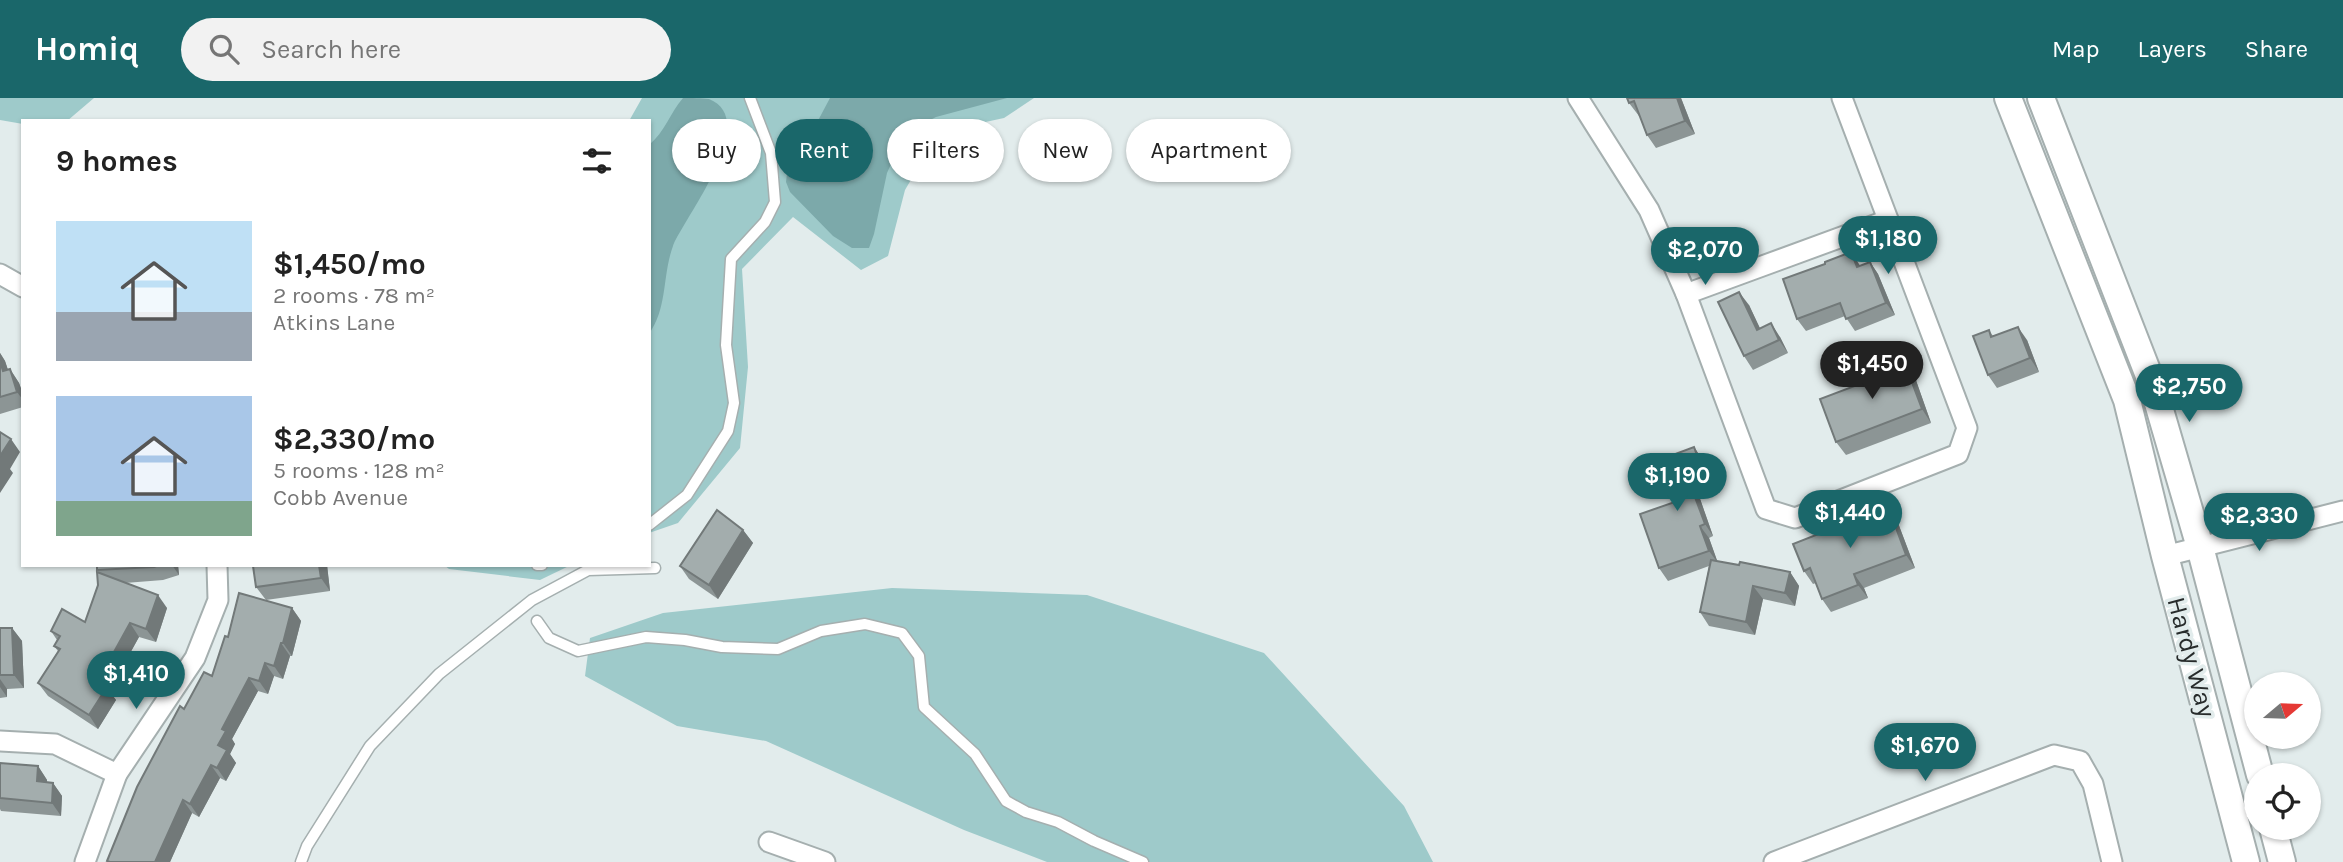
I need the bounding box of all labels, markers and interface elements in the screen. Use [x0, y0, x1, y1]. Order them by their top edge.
search box [181, 18, 671, 81]
text: Homiq [35, 30, 139, 68]
icon: search [205, 30, 243, 68]
text: Search here [261, 34, 401, 65]
text: Map [2052, 35, 2100, 63]
text: Layers [2138, 35, 2207, 63]
text: Share [2245, 35, 2308, 63]
chip: Buy [672, 119, 761, 182]
chip: Rent [775, 119, 873, 182]
chip: Filters [887, 119, 1004, 182]
chip: New [1018, 119, 1112, 182]
chip: Apartment [1126, 119, 1291, 182]
icon: filters [578, 142, 616, 180]
text: 9 homes [56, 143, 178, 179]
pin: $1,180 [1831, 216, 1945, 276]
text: $1,180 [1854, 225, 1922, 252]
pin: $2,070 [1648, 228, 1762, 287]
text: $2,070 [1667, 236, 1743, 263]
text: $1,450/mo [273, 246, 426, 282]
icon: home [112, 249, 196, 333]
text: 2 rooms · 78 m² [273, 282, 435, 309]
text: Atkins Lane [273, 309, 395, 336]
pin: $1,450 [1815, 342, 1929, 401]
text: $1,450 [1836, 350, 1908, 377]
pin: $2,750 [2132, 364, 2246, 424]
text: $2,750 [2152, 373, 2226, 400]
text: $2,330/mo [273, 421, 435, 457]
icon: home [112, 424, 196, 508]
pin: $1,190 [1620, 454, 1734, 513]
text: 5 rooms · 128 m² [273, 457, 445, 484]
text: $1,190 [1644, 462, 1710, 489]
text: Cobb Avenue [273, 484, 408, 511]
pin: $1,440 [1793, 490, 1907, 550]
pin: $2,330 [2202, 494, 2316, 553]
text: $1,440 [1814, 499, 1886, 526]
text: $2,330 [2220, 502, 2298, 529]
street label: Hardy Way [2161, 593, 2222, 721]
pin: $1,410 [79, 652, 193, 711]
text: $1,410 [103, 660, 169, 687]
north arrow [2244, 672, 2320, 749]
map controls [2244, 672, 2321, 840]
pin: $1,670 [1868, 724, 1982, 783]
text: $1,670 [1890, 732, 1960, 759]
button: locate [2244, 763, 2321, 840]

